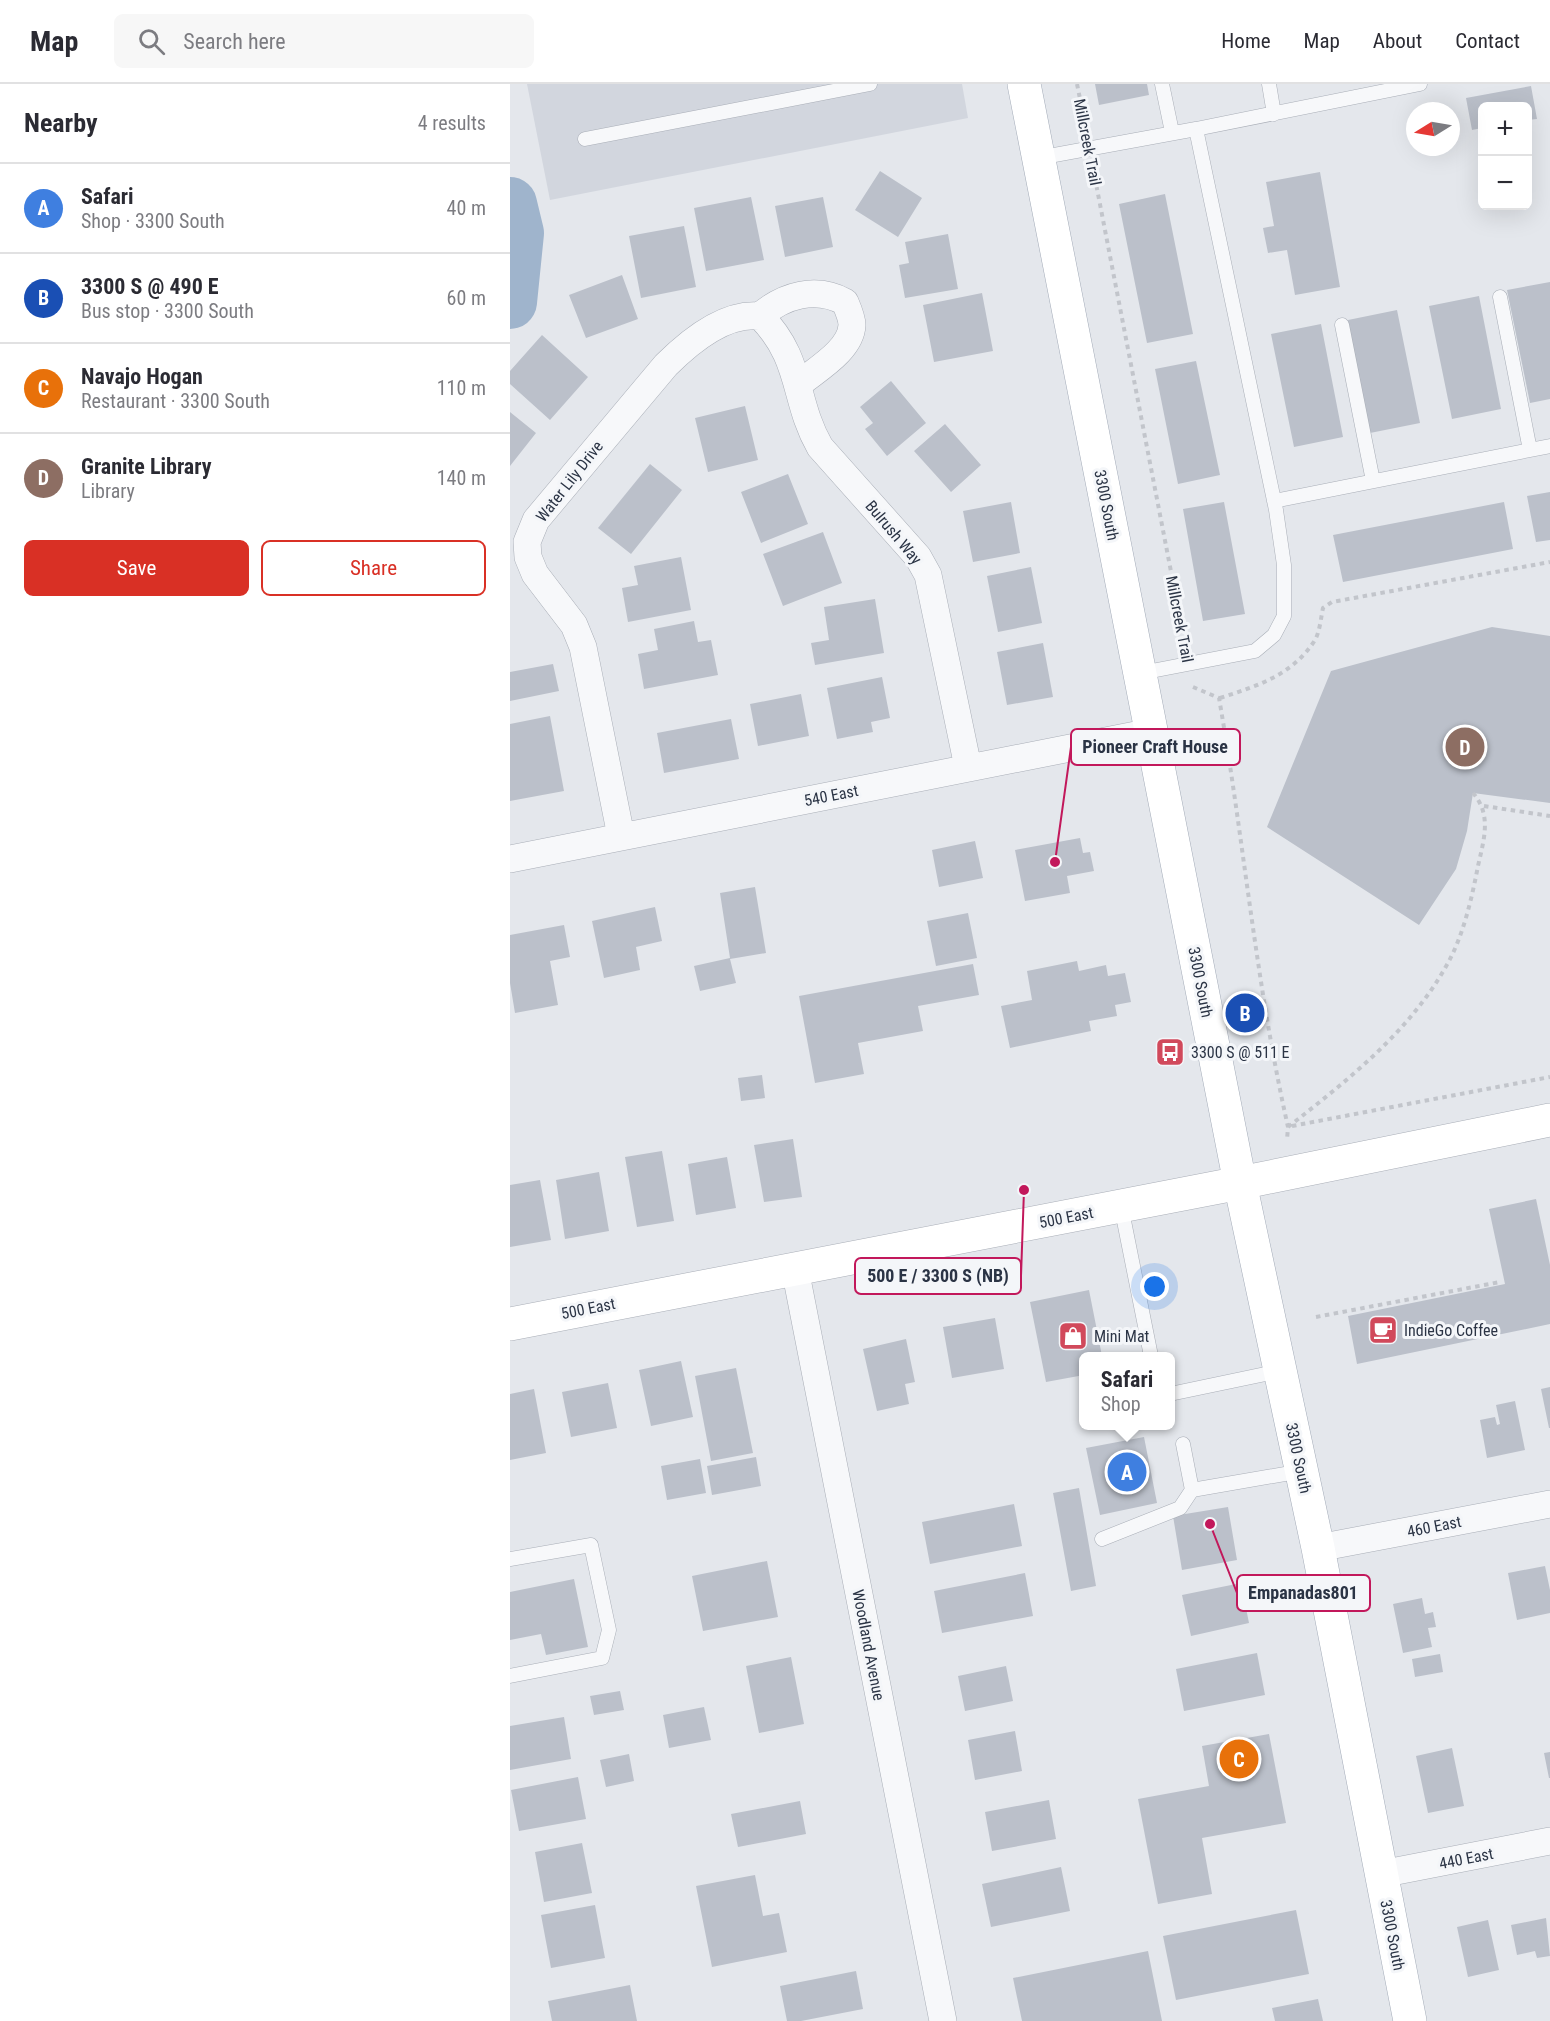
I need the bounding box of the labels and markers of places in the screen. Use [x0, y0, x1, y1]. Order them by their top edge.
pin: D [1446, 724, 1484, 770]
callout: Pioneer Craft House [1071, 729, 1240, 765]
pin: B [1226, 990, 1264, 1036]
bus stop icon: 3300 S @ 511 E [1154, 1036, 1186, 1068]
place label: 3300 S @ 511 E [1191, 1043, 1290, 1062]
callout: 500 E / 3300 S (NB) [855, 1258, 1021, 1294]
cafe icon: IndieGo Coffee [1367, 1314, 1399, 1346]
shop icon: Mini Mat [1057, 1320, 1089, 1352]
place label: IndieGo Coffee [1404, 1321, 1498, 1340]
place label: Mini Mat [1094, 1327, 1150, 1346]
pin: A [1108, 1450, 1146, 1494]
callout: Empanadas801 [1237, 1575, 1370, 1611]
pin: C [1220, 1736, 1258, 1782]

